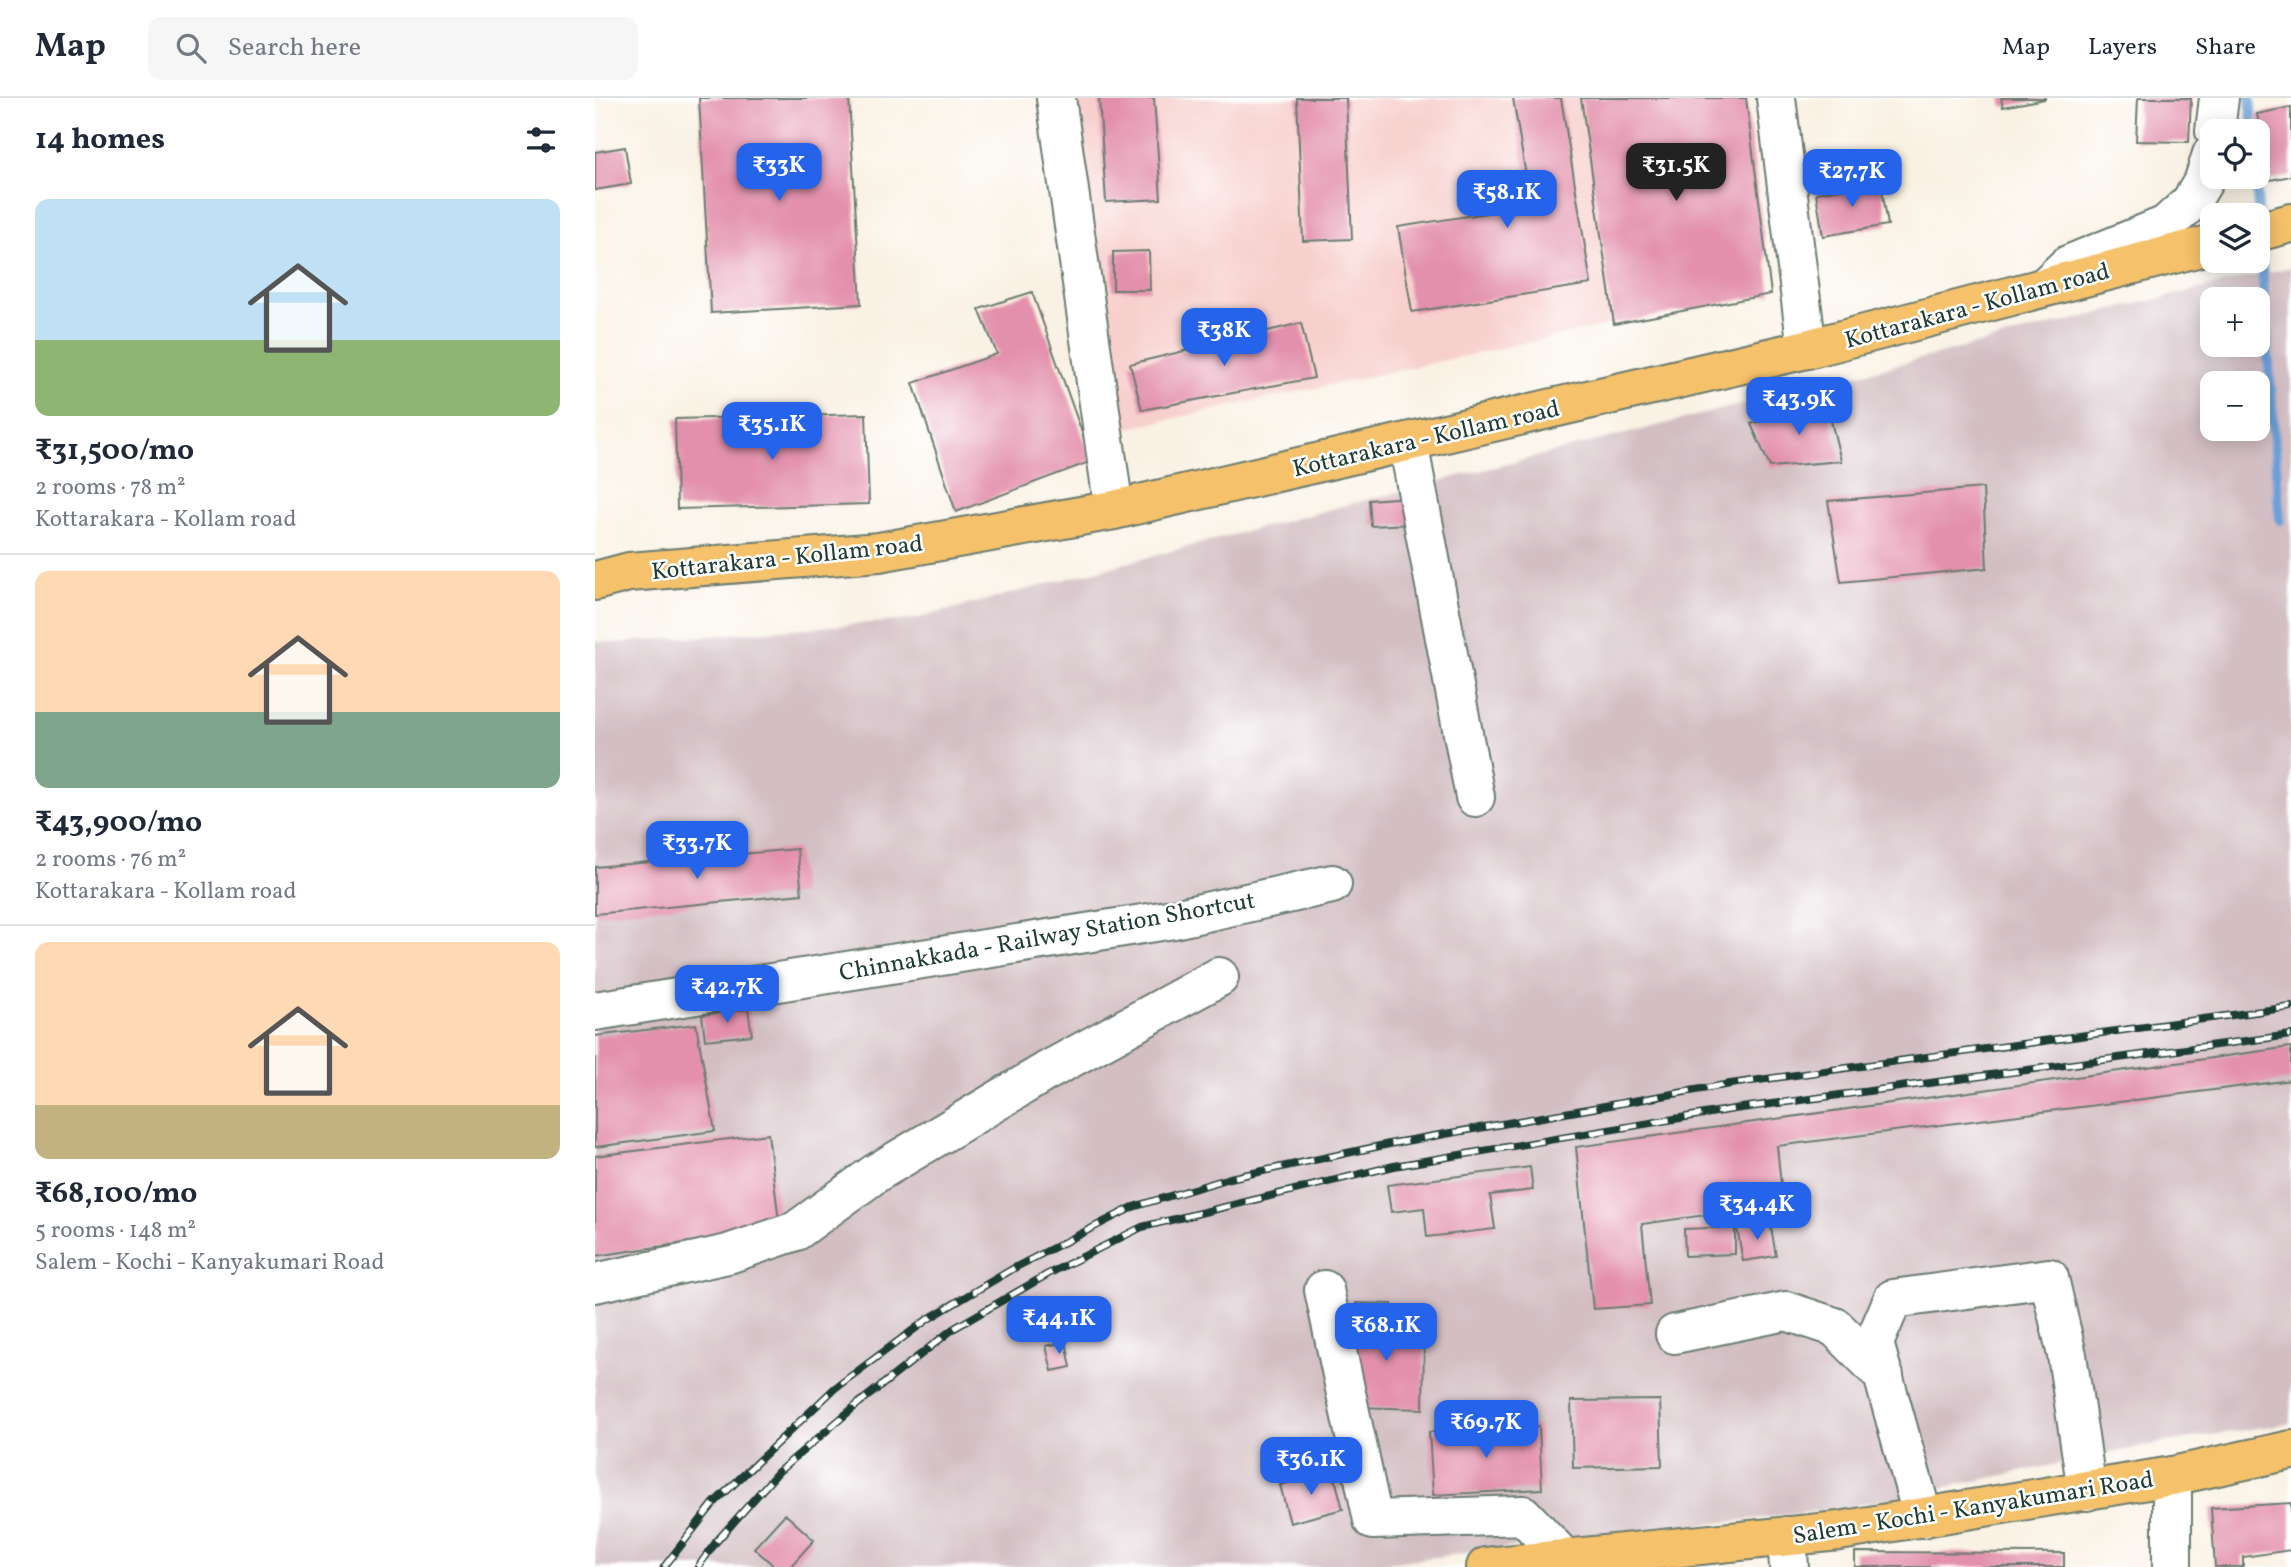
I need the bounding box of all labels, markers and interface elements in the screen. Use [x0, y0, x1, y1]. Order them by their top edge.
search box [148, 17, 638, 80]
text: Map [35, 25, 106, 71]
icon: search [172, 29, 210, 67]
text: Search here [228, 30, 361, 66]
text: Map [2002, 31, 2050, 65]
text: Layers [2088, 31, 2157, 65]
text: Share [2195, 31, 2256, 65]
text: 14 homes [35, 119, 165, 161]
map controls [2200, 119, 2270, 441]
button: locate [2200, 119, 2270, 189]
icon: filters [522, 121, 560, 159]
pin: ₹33K [738, 144, 820, 203]
pin: ₹31.5K [1619, 144, 1733, 203]
text: ₹33K [753, 150, 805, 182]
text: ₹31.5K [1642, 150, 1710, 182]
pin: ₹27.7K [1795, 150, 1909, 209]
text: ₹27.7K [1819, 156, 1885, 188]
pin: ₹58.1K [1450, 170, 1564, 230]
text: ₹58.1K [1473, 177, 1541, 209]
button: layers [2200, 203, 2270, 273]
icon: home [235, 245, 361, 371]
street label: Kottarakara - Kollam road [1841, 255, 2114, 359]
button: + [2200, 287, 2270, 357]
pin: ₹38K [1183, 308, 1265, 368]
text: ₹38K [1197, 315, 1251, 347]
button: − [2200, 371, 2270, 441]
pin: ₹43.9K [1742, 378, 1856, 437]
text: ₹43.9K [1762, 384, 1836, 416]
street label: Kottarakara - Kollam road [1290, 393, 1563, 487]
pin: ₹35.1K [715, 402, 829, 462]
text: ₹35.1K [738, 409, 806, 441]
text: ₹31,500/mo [35, 430, 194, 472]
text: 2 rooms · 78 m² [35, 472, 186, 504]
text: Kottarakara - Kollam road [35, 504, 297, 536]
street label: Kottarakara - Kollam road [650, 528, 925, 590]
icon: home [235, 617, 361, 743]
text: ₹43,900/mo [35, 802, 202, 844]
pin: ₹33.7K [640, 822, 754, 881]
text: ₹33.7K [662, 828, 732, 860]
text: 2 rooms · 76 m² [35, 844, 186, 876]
text: Kottarakara - Kollam road [35, 876, 297, 908]
street label: Chinnakkada - Railway Station Shortcut [837, 885, 1258, 991]
pin: ₹42.7K [670, 965, 784, 1025]
text: ₹42.7K [691, 972, 763, 1004]
icon: home [235, 988, 361, 1114]
text: ₹68,100/mo [35, 1173, 197, 1215]
pin: ₹34.4K [1700, 1182, 1814, 1242]
text: ₹34.4K [1719, 1189, 1795, 1221]
text: 5 rooms · 148 m² [35, 1215, 196, 1247]
text: Salem - Kochi - Kanyakumari Road [35, 1247, 385, 1279]
pin: ₹44.1K [1002, 1296, 1116, 1356]
text: ₹44.1K [1022, 1303, 1096, 1335]
pin: ₹68.1K [1329, 1304, 1443, 1363]
text: ₹68.1K [1351, 1310, 1421, 1342]
pin: ₹69.7K [1429, 1400, 1543, 1460]
text: ₹69.7K [1450, 1407, 1522, 1439]
pin: ₹36.1K [1254, 1438, 1368, 1497]
text: ₹36.1K [1276, 1444, 1346, 1476]
street label: Salem - Kochi - Kanyakumari Road [1791, 1464, 2156, 1554]

